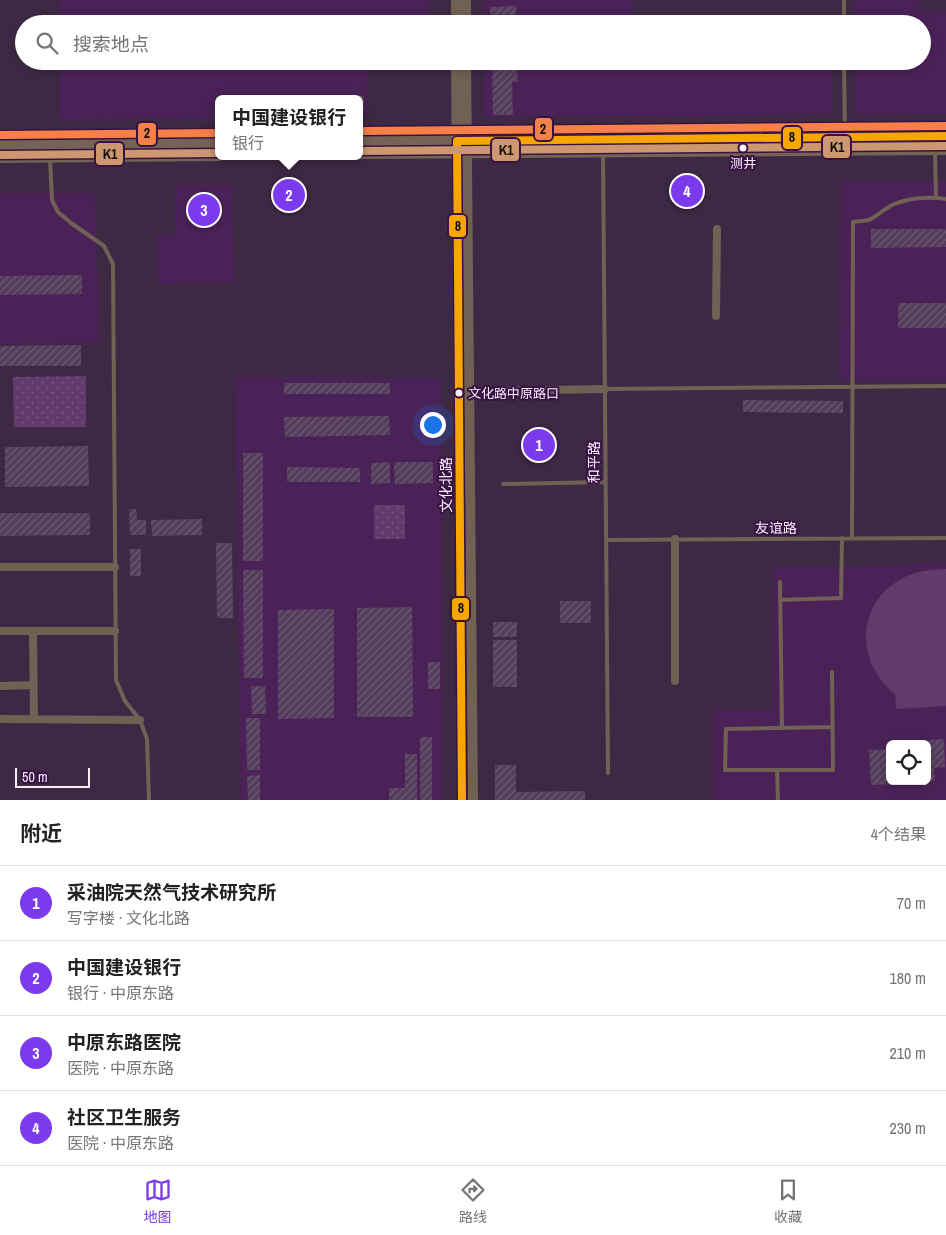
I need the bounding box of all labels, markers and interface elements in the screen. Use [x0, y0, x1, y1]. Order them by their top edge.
search box [15, 15, 931, 70]
icon: search [33, 29, 61, 57]
text: 搜索地点 [73, 31, 149, 57]
popup [215, 95, 363, 160]
text: 中国建设银行 [232, 104, 346, 130]
line badge: 2 [534, 117, 553, 141]
text: 2 [540, 120, 546, 138]
line badge: 2 [137, 122, 157, 146]
text: 2 [144, 124, 150, 142]
line badge: 8 [782, 126, 802, 150]
text: 8 [789, 128, 795, 146]
text: 银行 [232, 132, 264, 154]
line badge: K1 [822, 135, 851, 159]
line badge: K1 [491, 138, 520, 162]
text: K1 [830, 138, 845, 156]
text: K1 [499, 141, 514, 159]
line badge: K1 [95, 142, 124, 166]
marker: 测井 [738, 143, 748, 153]
text: K1 [103, 145, 118, 163]
place label: 测井 [730, 155, 756, 172]
pin: 4 [671, 172, 703, 210]
pin: 2 [273, 176, 305, 214]
pin: 3 [188, 191, 220, 229]
line badge: 8 [448, 214, 467, 238]
text: 8 [455, 217, 461, 235]
place label: 文化路中原路口 [468, 385, 559, 402]
marker: 文化路中原路口 [454, 388, 464, 398]
your location [420, 412, 446, 438]
pin: 1 [523, 426, 555, 464]
street label: 和平路 [585, 441, 603, 483]
street label: 文化北路 [437, 457, 455, 513]
street label: 友谊路 [755, 519, 797, 537]
line badge: 8 [451, 597, 470, 621]
text: 8 [458, 599, 464, 617]
map controls [886, 740, 931, 785]
button: locate [886, 740, 931, 785]
scale bar [15, 765, 90, 788]
text: 50 m [22, 768, 48, 786]
text: 附近 [20, 819, 62, 848]
text: 4个结果 [871, 823, 926, 845]
text: 采油院天然气技术研究所 [67, 879, 276, 905]
text: 1 [32, 892, 40, 914]
text: 70 m [897, 892, 926, 914]
text: 写字楼 · 文化北路 [67, 907, 190, 929]
text: 中国建设银行 [67, 954, 181, 980]
text: 2 [32, 967, 40, 989]
text: 180 m [890, 967, 926, 989]
text: 银行 · 中原东路 [67, 982, 174, 1004]
text: 中原东路医院 [67, 1029, 181, 1055]
text: 3 [32, 1042, 40, 1064]
text: 210 m [890, 1042, 926, 1064]
text: 医院 · 中原东路 [67, 1057, 174, 1079]
text: 社区卫生服务 [67, 1104, 181, 1130]
text: 4 [32, 1117, 40, 1139]
text: 230 m [890, 1117, 926, 1139]
text: 医院 · 中原东路 [67, 1132, 174, 1154]
tab: 地图 [144, 1176, 172, 1226]
tab: 路线 [459, 1176, 487, 1226]
tab: 收藏 [774, 1176, 802, 1226]

